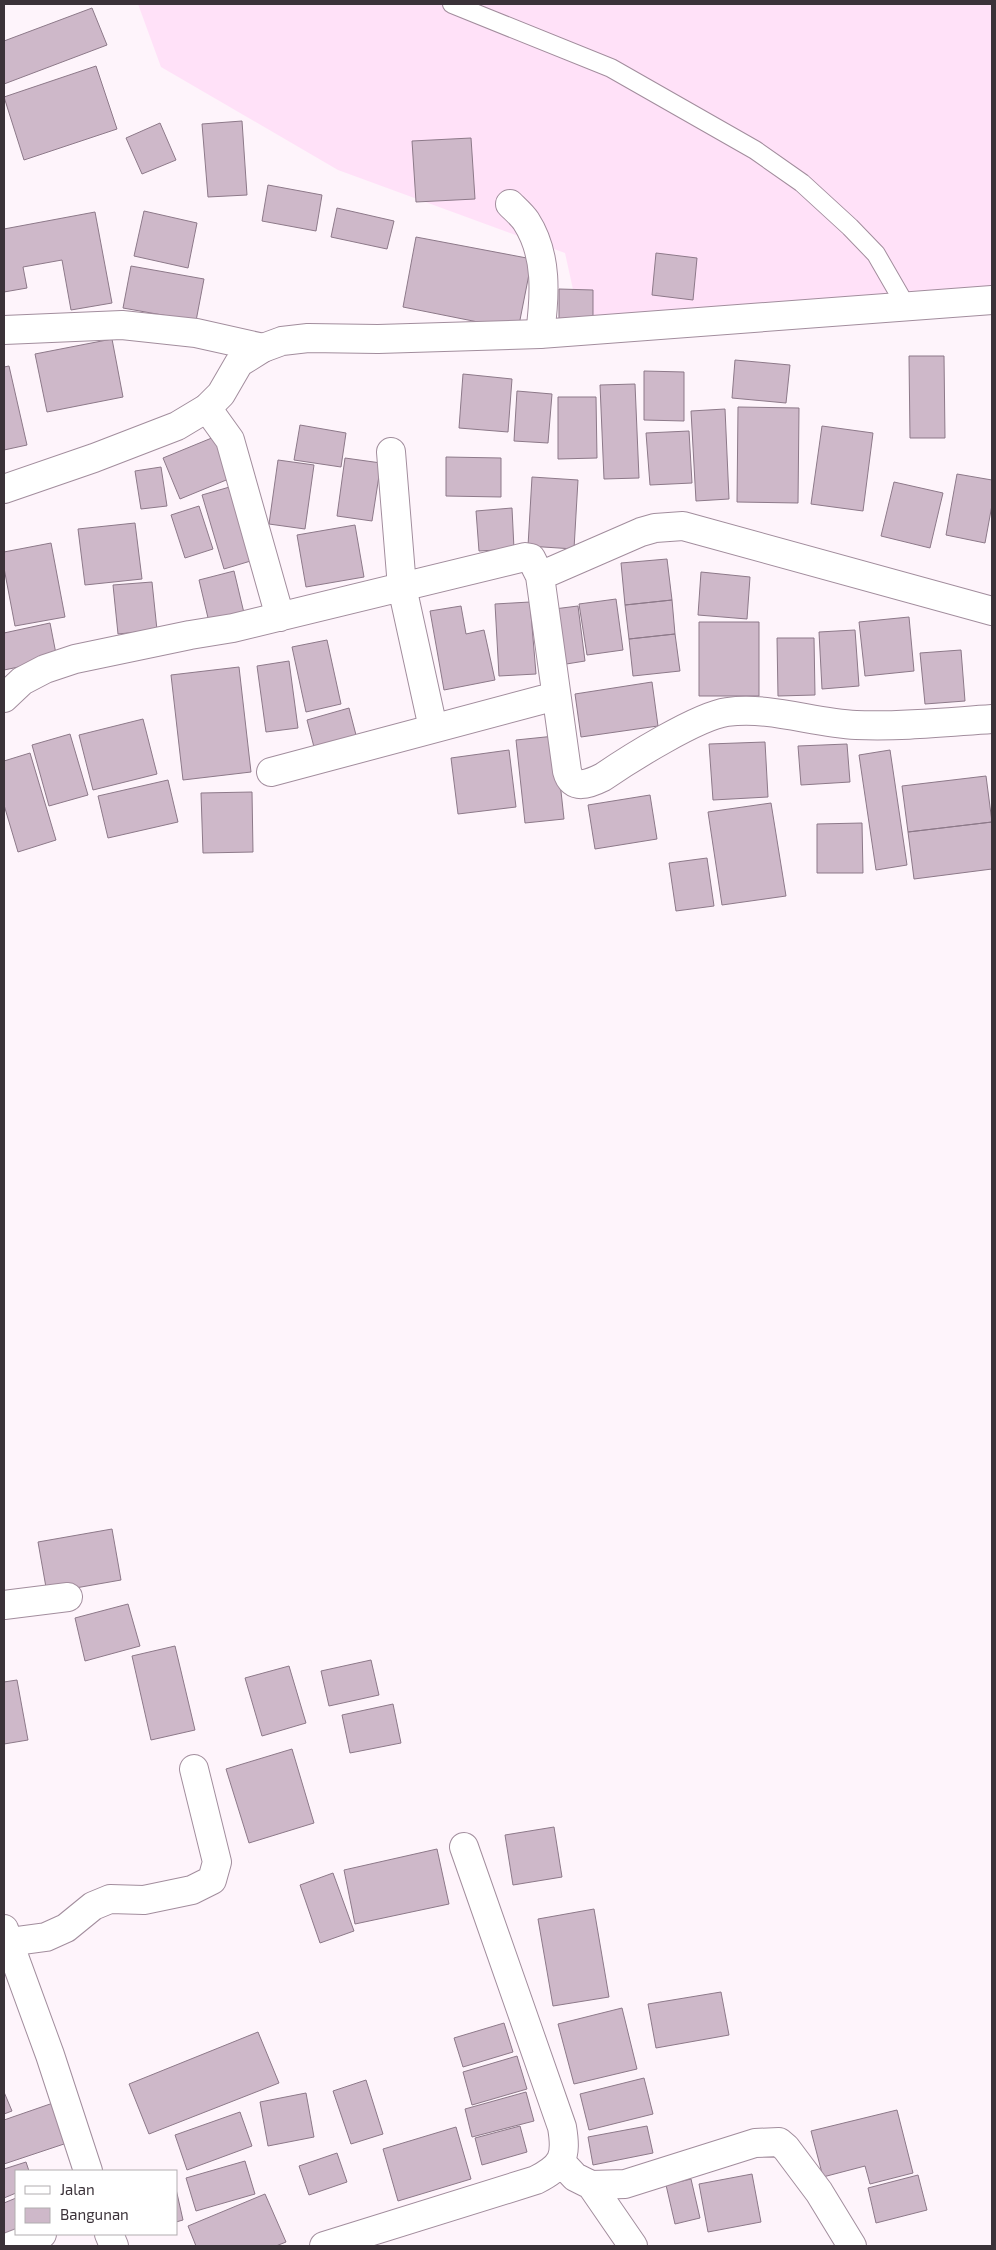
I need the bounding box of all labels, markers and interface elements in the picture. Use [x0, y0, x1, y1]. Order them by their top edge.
legend [15, 2170, 178, 2235]
text: Jalan [60, 2180, 95, 2198]
text: Bangunan [60, 2205, 129, 2223]

